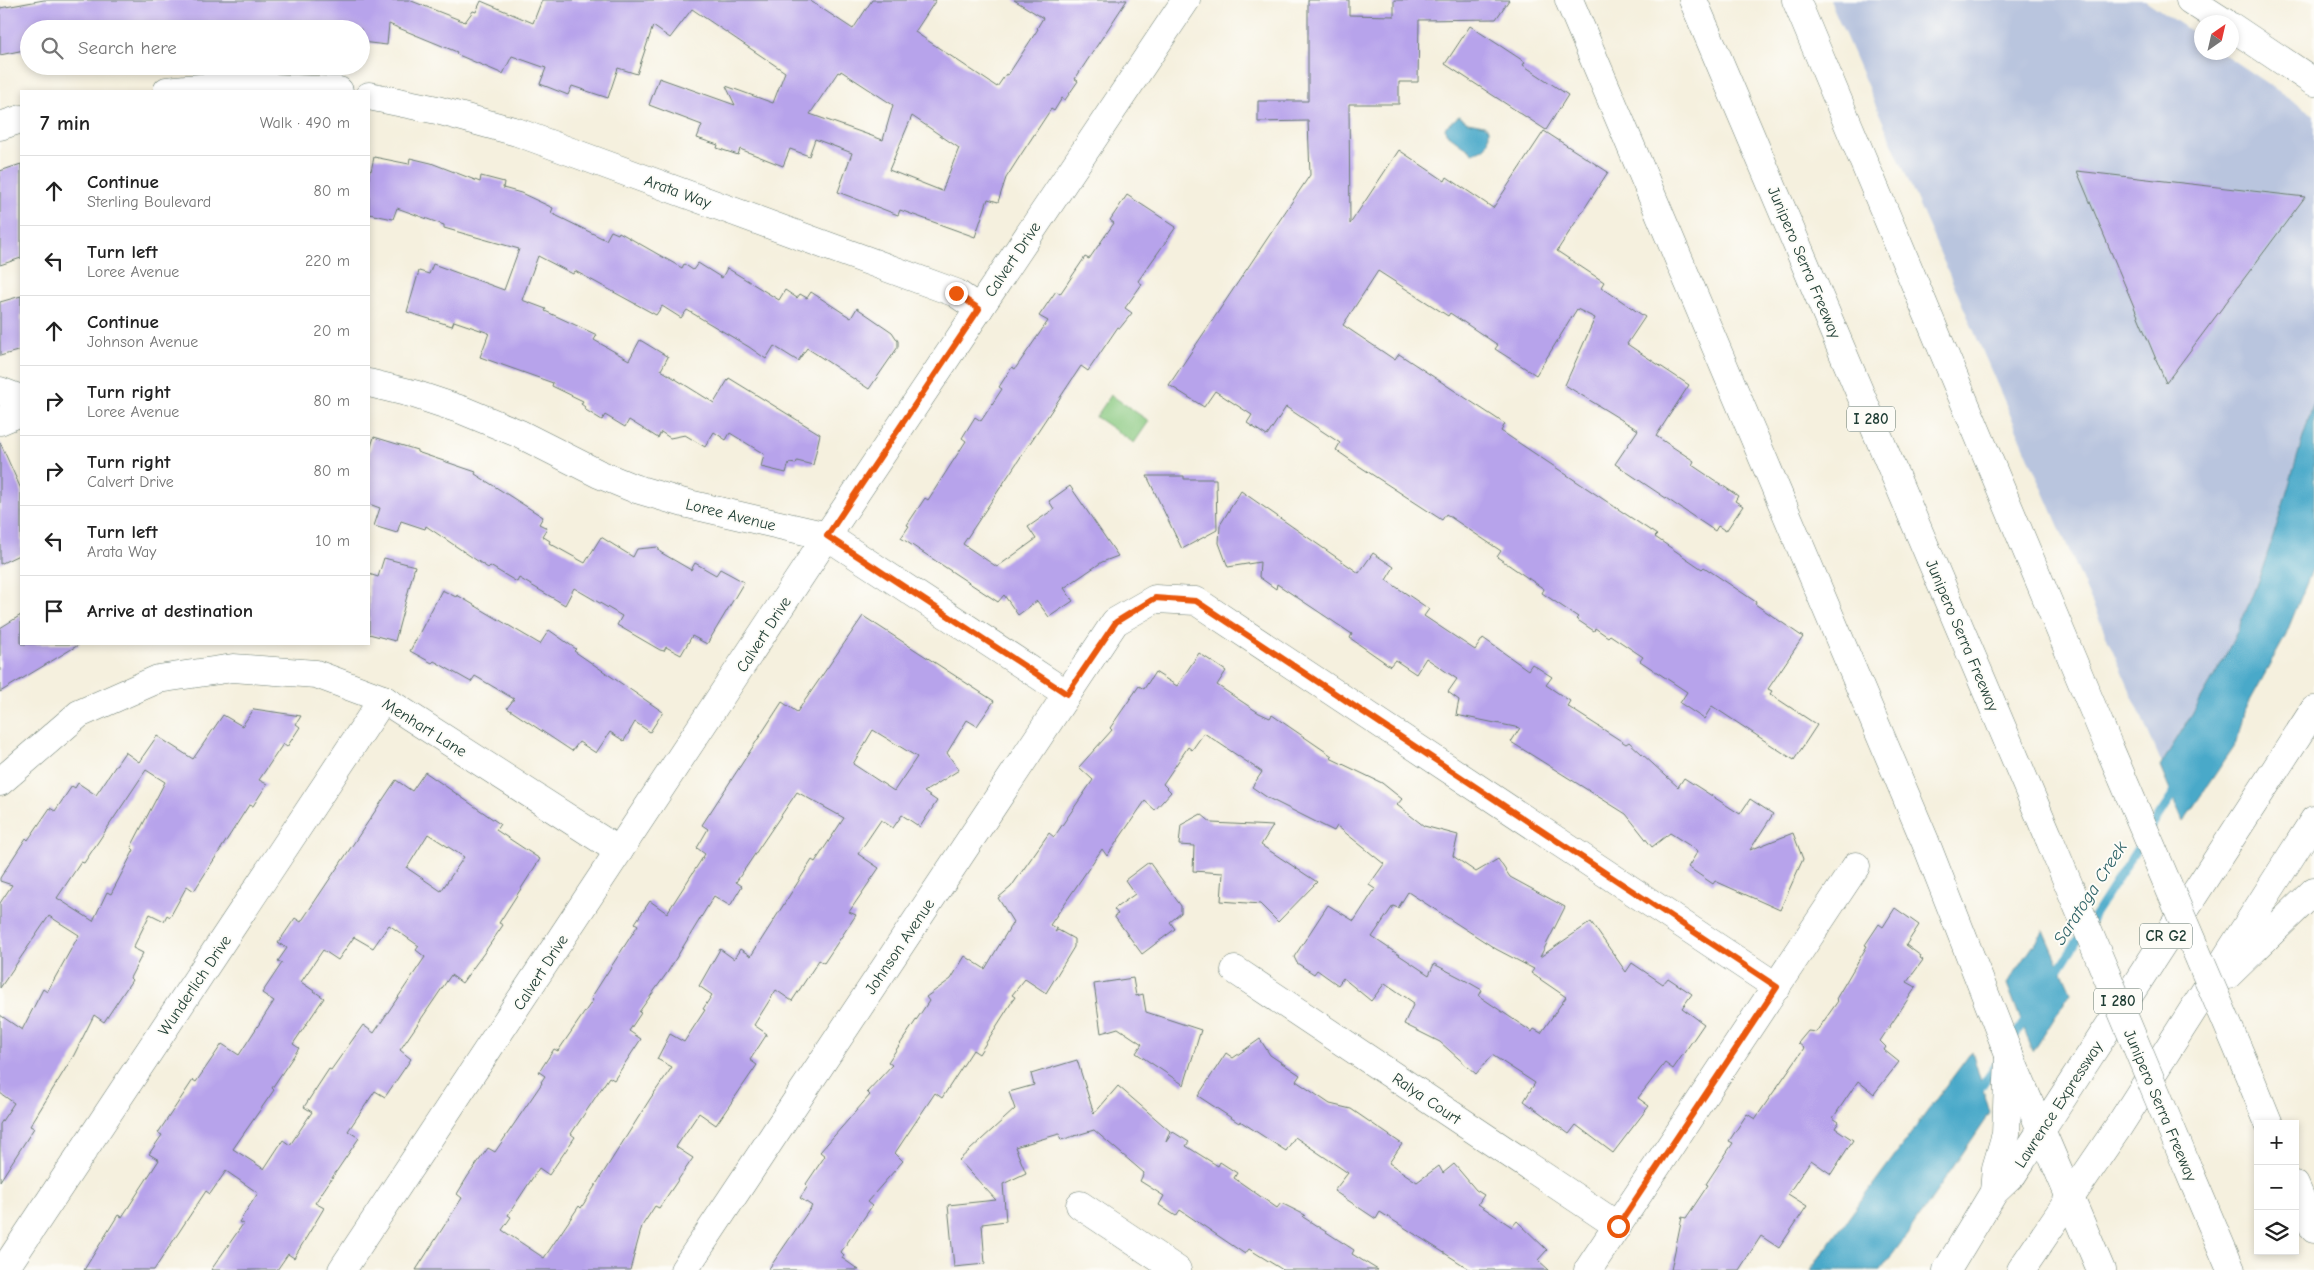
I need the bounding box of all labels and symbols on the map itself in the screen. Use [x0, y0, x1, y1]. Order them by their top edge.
north arrow [2194, 15, 2239, 60]
street label: Arata Way [642, 172, 714, 213]
street label: Junipero Serra Freeway [1764, 184, 1845, 342]
street label: Calvert Drive [981, 219, 1045, 301]
route end [945, 282, 968, 305]
road number: I 280 [1847, 406, 1895, 432]
street label: Loree Avenue [684, 495, 778, 535]
street label: Junipero Serra Freeway [1922, 557, 2003, 715]
street label: Calvert Drive [733, 593, 795, 676]
street label: Menhart Lane [379, 695, 470, 761]
water label: Saratoga Creek [2049, 837, 2132, 949]
street label: Johnson Avenue [861, 895, 938, 998]
road number: CR G2 [2140, 924, 2192, 948]
street label: Calvert Drive [510, 931, 572, 1014]
street label: Wunderlich Drive [155, 932, 235, 1039]
road number: I 280 [2094, 988, 2142, 1014]
street label: Junipero Serra Freeway [2120, 1027, 2201, 1185]
street label: Lawrence Expressway [2011, 1037, 2107, 1171]
street label: Ralya Court [1389, 1069, 1465, 1129]
route start [1607, 1215, 1630, 1238]

